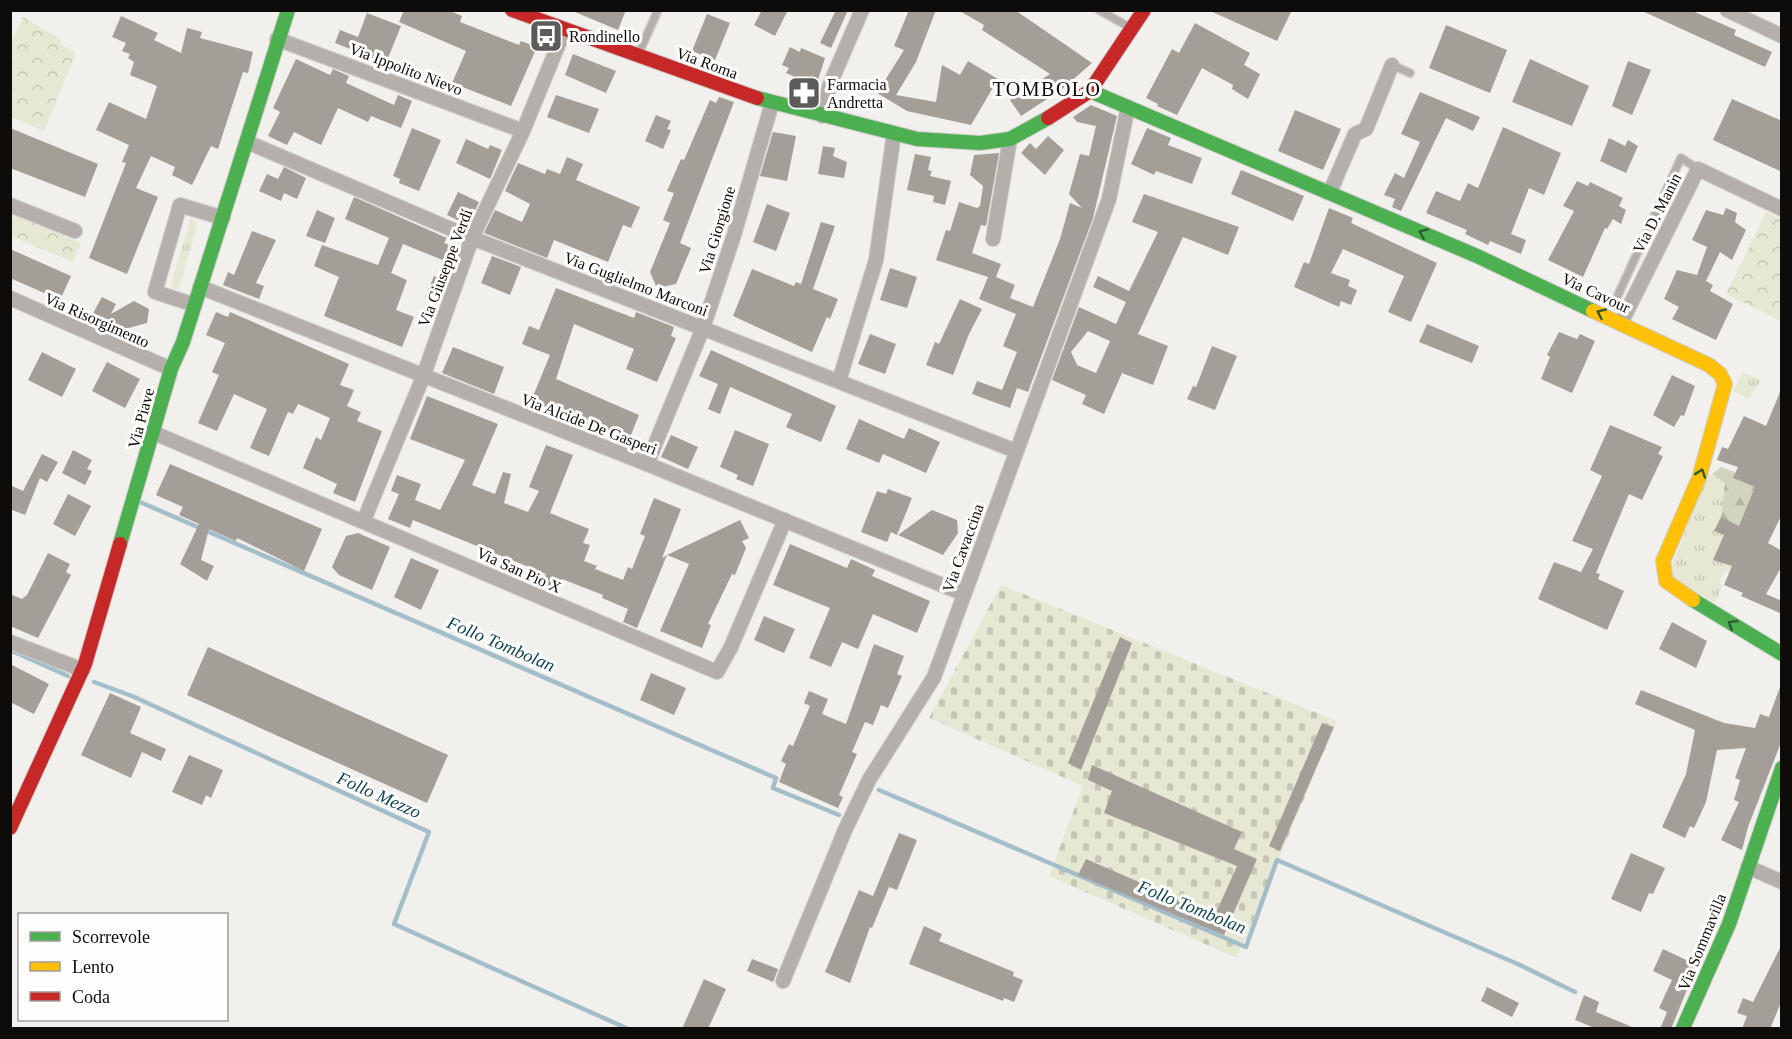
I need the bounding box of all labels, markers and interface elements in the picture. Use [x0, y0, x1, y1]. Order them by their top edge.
bus stop icon: Rondinello [528, 18, 564, 54]
place label: Rondinello [569, 28, 640, 45]
street label: Via Ippolito Nievo [347, 40, 465, 99]
street label: Via Roma [674, 44, 740, 82]
pharmacy icon: Farmacia Andretta [786, 75, 822, 111]
place label: Farmacia Andretta [827, 76, 887, 111]
district label: TOMBOLO [992, 78, 1102, 100]
street label: Via D. Manin [1630, 170, 1684, 256]
street label: Via Giorgione [696, 184, 739, 276]
street label: Via Giuseppe Verdi [415, 206, 476, 330]
one-way arrow [1419, 228, 1430, 240]
street label: Via Guglielmo Marconi [561, 249, 711, 320]
street label: Via Cavour [1559, 270, 1633, 316]
street label: Via Risorgimento [42, 289, 152, 352]
one-way arrow [1597, 309, 1608, 321]
street label: Via Piave [125, 386, 157, 450]
street label: Via Alcide De Gasperi [518, 390, 660, 459]
one-way arrow [1694, 468, 1706, 479]
street label: Via Cavaccina [939, 502, 987, 594]
street label: Via San Pio X [474, 544, 564, 596]
water label: Follo Tombolan [443, 612, 558, 676]
one-way arrow [1728, 619, 1738, 631]
water label: Follo Mezzo [333, 767, 424, 822]
water label: Follo Tombolan [1134, 876, 1249, 938]
street label: Via Sommavilla [1675, 891, 1729, 993]
legend [18, 913, 228, 1021]
text: Scorrevole [72, 927, 150, 947]
text: Lento [72, 957, 114, 977]
text: Coda [72, 987, 110, 1007]

